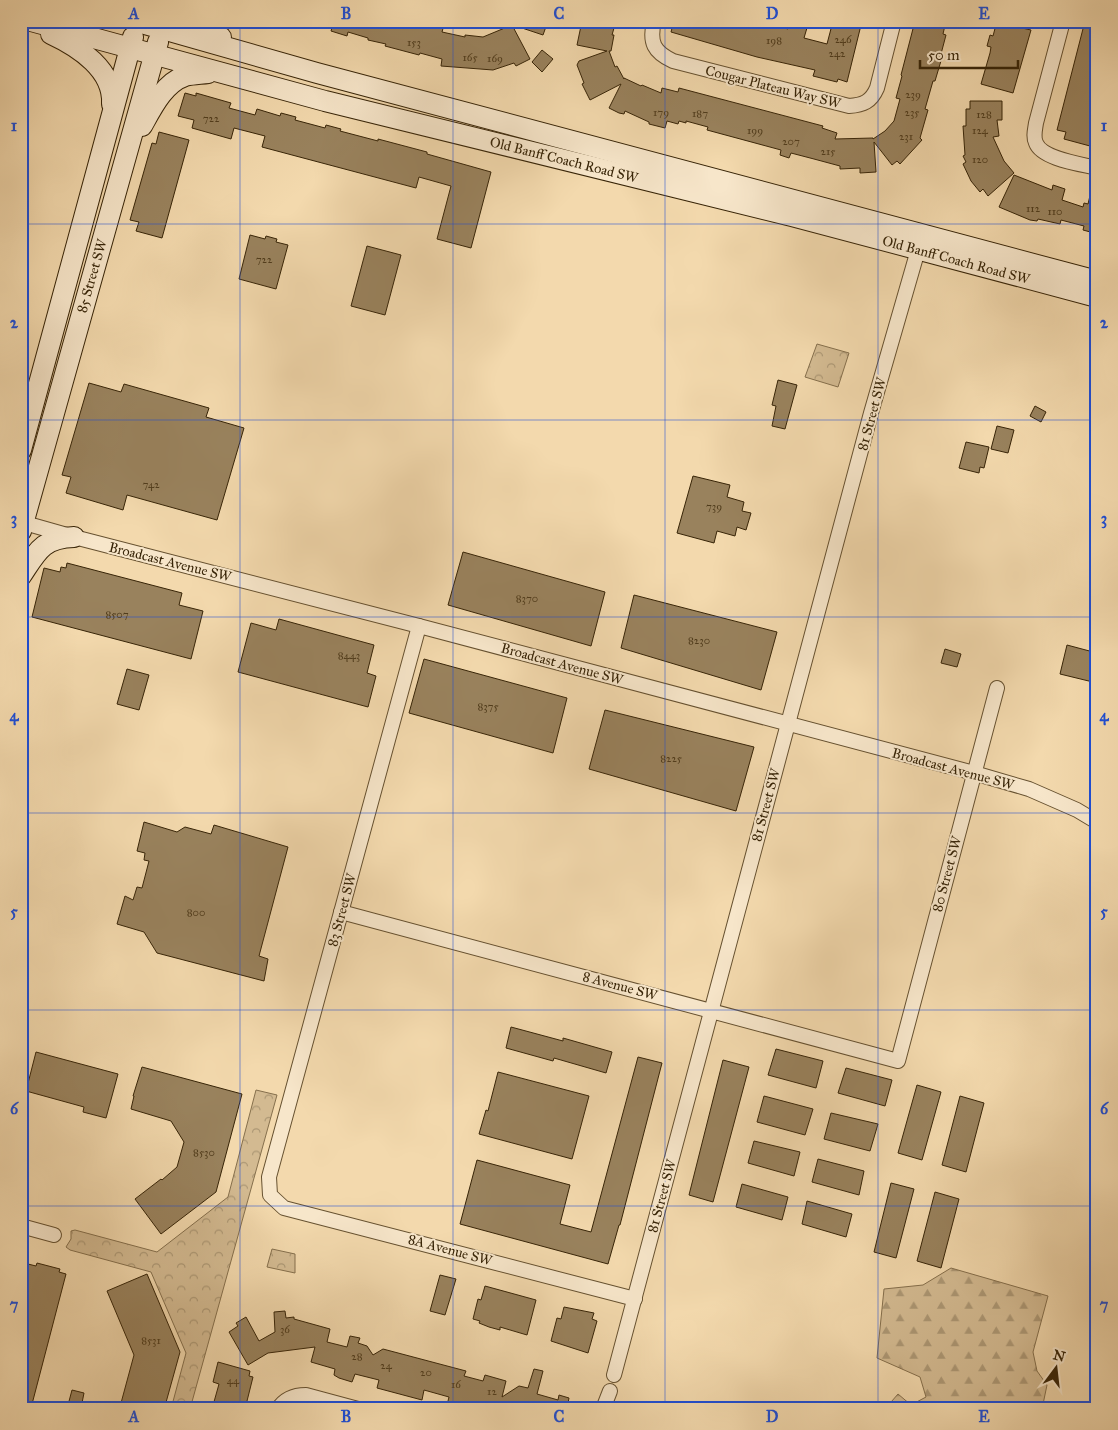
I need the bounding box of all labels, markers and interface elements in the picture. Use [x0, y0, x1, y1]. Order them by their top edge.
text: A [128, 4, 140, 23]
text: B [341, 4, 351, 23]
text: C [554, 4, 565, 23]
text: D [766, 4, 779, 23]
text: E [978, 4, 990, 23]
house number: 246 [834, 33, 852, 46]
house number: 198 [766, 34, 782, 47]
house number: 153 [407, 36, 421, 49]
scale bar [920, 38, 1018, 70]
text: 50 m [928, 46, 960, 64]
house number: 242 [829, 47, 846, 60]
house number: 165 [462, 51, 478, 64]
house number: 169 [487, 52, 503, 65]
street label: Cougar Plateau Way SW [703, 62, 843, 112]
house number: 239 [905, 88, 921, 101]
house number: 179 [653, 106, 669, 119]
house number: 235 [905, 106, 919, 119]
house number: 187 [692, 107, 708, 120]
house number: 128 [976, 108, 992, 121]
house number: 722 [203, 112, 220, 125]
text: 1 [11, 116, 18, 135]
text: 1 [1101, 116, 1108, 135]
house number: 199 [747, 124, 763, 137]
house number: 124 [972, 124, 989, 137]
house number: 231 [899, 130, 913, 143]
street label: Old Banff Coach Road SW [488, 133, 641, 187]
house number: 207 [782, 135, 800, 148]
house number: 215 [821, 145, 835, 158]
house number: 120 [972, 153, 988, 166]
house number: 112 [1026, 202, 1041, 215]
house number: 110 [1047, 205, 1063, 218]
street label: Old Banff Coach Road SW [880, 232, 1032, 288]
street label: 85 Street SW [73, 236, 111, 315]
house number: 722 [256, 253, 273, 266]
text: 2 [10, 313, 19, 332]
text: 2 [1100, 313, 1109, 332]
street label: 81 Street SW [854, 375, 890, 452]
house number: 742 [142, 478, 160, 491]
house number: 739 [706, 500, 722, 513]
text: 3 [11, 509, 17, 529]
text: 3 [1101, 509, 1107, 529]
street label: Broadcast Avenue SW [107, 539, 234, 586]
house number: 8370 [516, 592, 538, 605]
house number: 8507 [105, 608, 129, 621]
house number: 8230 [688, 634, 710, 647]
street label: Broadcast Avenue SW [499, 640, 626, 689]
house number: 8443 [338, 649, 360, 662]
house number: 8375 [477, 700, 499, 713]
text: 4 [10, 706, 20, 726]
text: 4 [1100, 706, 1110, 726]
street label: Broadcast Avenue SW [890, 745, 1017, 794]
house number: 8225 [660, 752, 682, 765]
street label: 81 Street SW [748, 766, 784, 843]
street label: 80 Street SW [929, 834, 965, 914]
street label: 83 Street SW [324, 871, 360, 949]
text: 5 [10, 902, 18, 921]
text: 5 [1100, 902, 1108, 921]
house number: 800 [187, 906, 205, 919]
street label: 8 Avenue SW [581, 968, 660, 1004]
text: 6 [10, 1099, 19, 1118]
text: 6 [1100, 1099, 1109, 1118]
house number: 8530 [193, 1146, 215, 1159]
street label: 81 Street SW [644, 1157, 680, 1234]
street label: 8A Avenue SW [406, 1231, 495, 1270]
text: 7 [10, 1295, 19, 1314]
text: 7 [1100, 1295, 1109, 1314]
house number: 36 [280, 1323, 290, 1336]
house number: 8531 [141, 1334, 161, 1347]
north arrow [1030, 1342, 1080, 1392]
text: N [1051, 1346, 1067, 1366]
house number: 28 [351, 1350, 363, 1363]
house number: 24 [380, 1359, 393, 1372]
house number: 20 [420, 1366, 432, 1379]
house number: 44 [227, 1374, 240, 1387]
house number: 16 [451, 1378, 461, 1391]
house number: 12 [487, 1385, 497, 1398]
text: A [128, 1407, 140, 1426]
text: B [341, 1407, 351, 1426]
text: C [554, 1407, 565, 1426]
text: D [766, 1407, 779, 1426]
text: E [978, 1407, 990, 1426]

